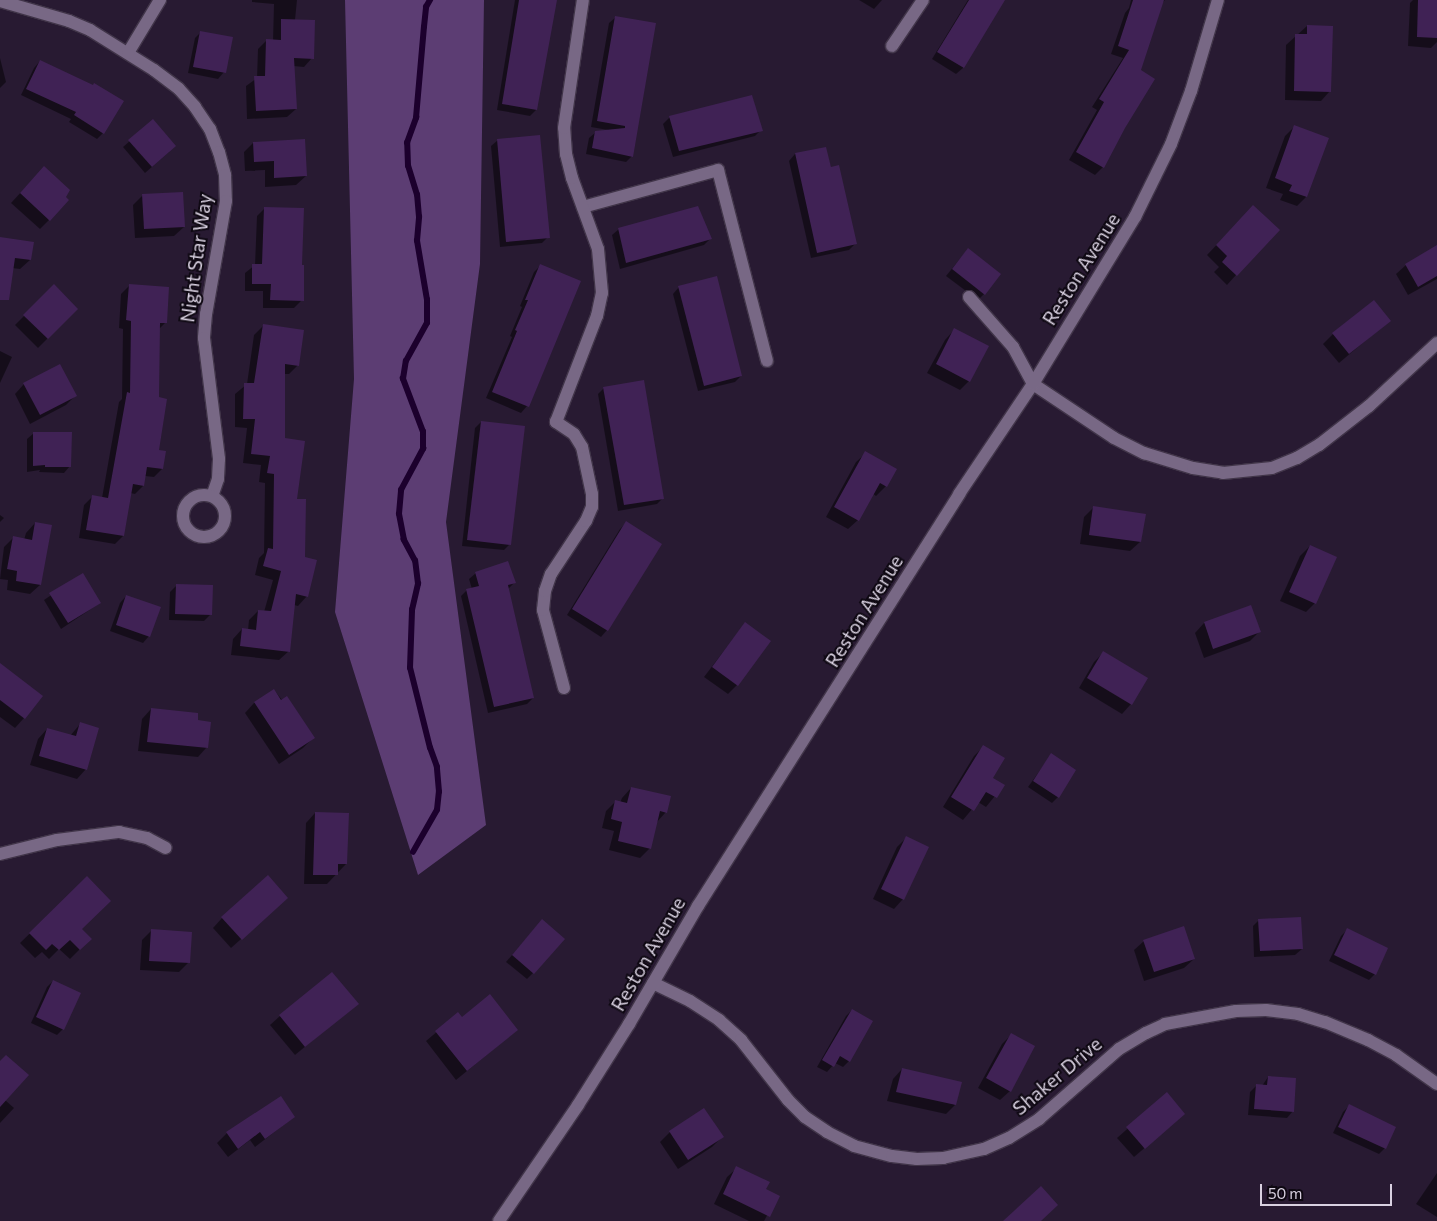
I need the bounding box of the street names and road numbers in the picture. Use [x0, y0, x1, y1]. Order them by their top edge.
street label: Night Star Way [176, 192, 216, 324]
street label: Reston Avenue [1038, 209, 1124, 329]
street label: Reston Avenue [821, 551, 907, 671]
street label: Reston Avenue [606, 893, 690, 1015]
street label: Shaker Drive [1008, 1032, 1106, 1120]

